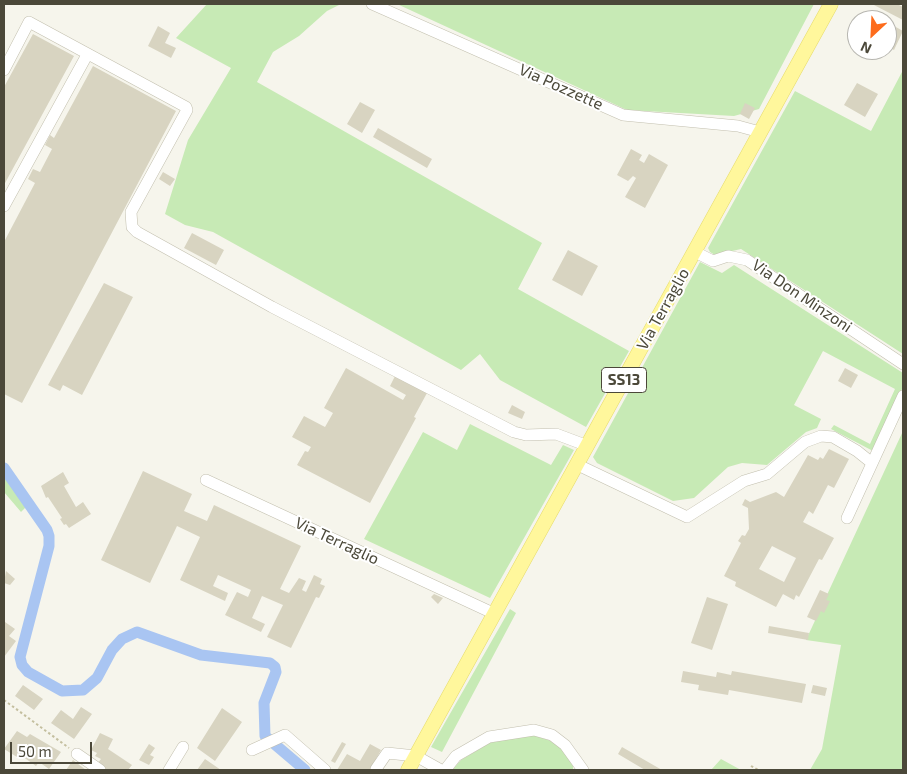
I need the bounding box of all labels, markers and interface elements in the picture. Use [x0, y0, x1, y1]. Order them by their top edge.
north arrow [847, 10, 897, 60]
text: N [858, 38, 874, 58]
street label: Via Pozzette [516, 60, 606, 114]
street label: Via Don Minzoni [748, 255, 856, 337]
street label: Via Terraglio [633, 265, 693, 353]
road number: SS13 [602, 368, 646, 392]
street label: Via Terraglio [292, 513, 382, 569]
scale bar [12, 732, 95, 764]
text: 50 m [18, 742, 52, 760]

